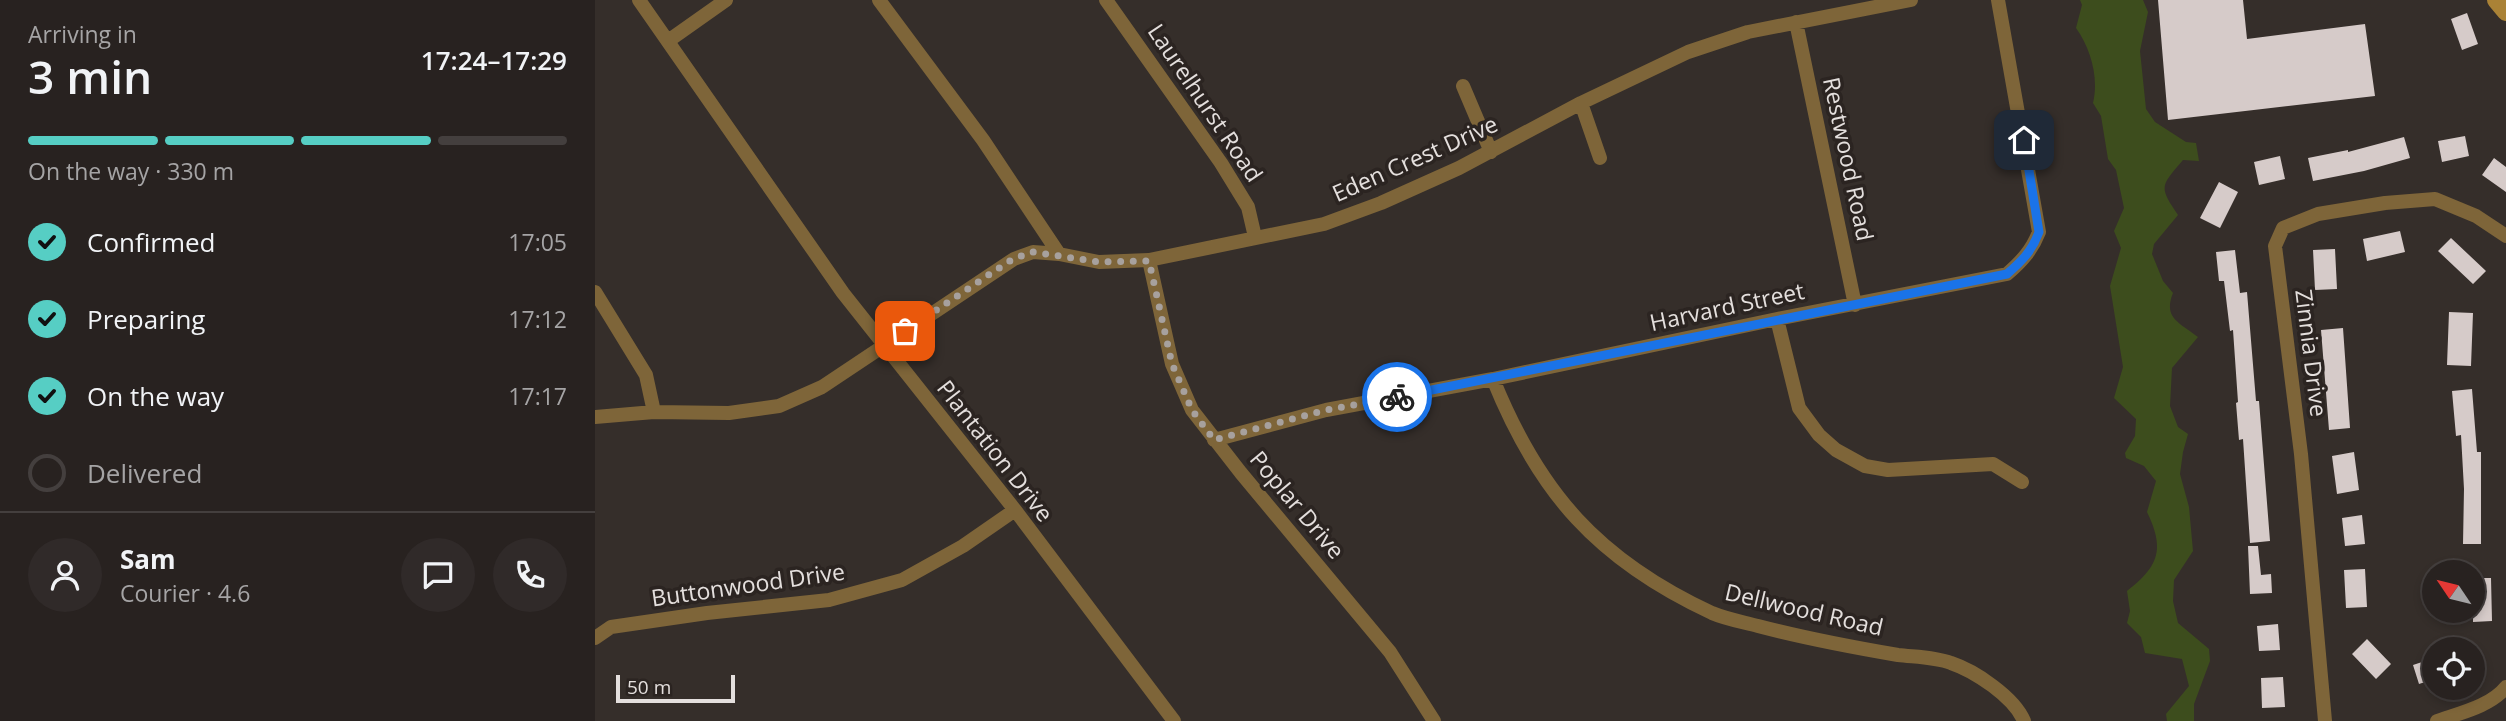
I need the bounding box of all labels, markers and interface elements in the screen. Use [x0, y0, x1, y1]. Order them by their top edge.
street label: Laurelhurst Road [1141, 17, 1271, 188]
text: Arriving in [28, 18, 137, 50]
text: 17:24–17:29 [421, 42, 567, 78]
text: 3 min [28, 45, 152, 107]
street label: Restwood Road [1816, 74, 1882, 244]
street label: Eden Crest Drive [1327, 107, 1502, 209]
pin [1994, 110, 2054, 170]
icon: home [2005, 121, 2043, 159]
text: On the way · 330 m [28, 155, 234, 187]
icon: check [28, 223, 66, 261]
text: Confirmed [87, 224, 215, 260]
text: 17:05 [508, 226, 567, 258]
street label: Harvard Street [1647, 274, 1807, 338]
street label: Zinnia Drive [2288, 287, 2336, 418]
icon: check [28, 300, 66, 338]
text: Preparing [87, 301, 205, 337]
pin [875, 301, 935, 361]
text: 17:12 [508, 303, 567, 335]
icon: bag [886, 312, 924, 350]
courier [1362, 362, 1432, 432]
street label: Plantation Drive [930, 373, 1061, 528]
icon: check [28, 377, 66, 415]
text: On the way [87, 378, 224, 414]
icon: bike [1378, 378, 1416, 416]
text: 17:17 [508, 380, 567, 412]
street label: Poplar Drive [1243, 444, 1352, 565]
text: Delivered [87, 455, 202, 491]
button: person [28, 538, 102, 612]
button: chat [401, 538, 475, 612]
button: phone [493, 538, 567, 612]
text: Sam [120, 541, 176, 577]
street label: Buttonwood Drive [649, 555, 847, 613]
north arrow [2422, 560, 2485, 623]
map controls [2422, 560, 2485, 700]
street label: Dellwood Road [1722, 575, 1887, 643]
text: Courier · 4.6 [120, 577, 250, 609]
button: locate [2422, 637, 2485, 700]
scale bar [616, 672, 735, 704]
text: 50 m [627, 674, 671, 700]

